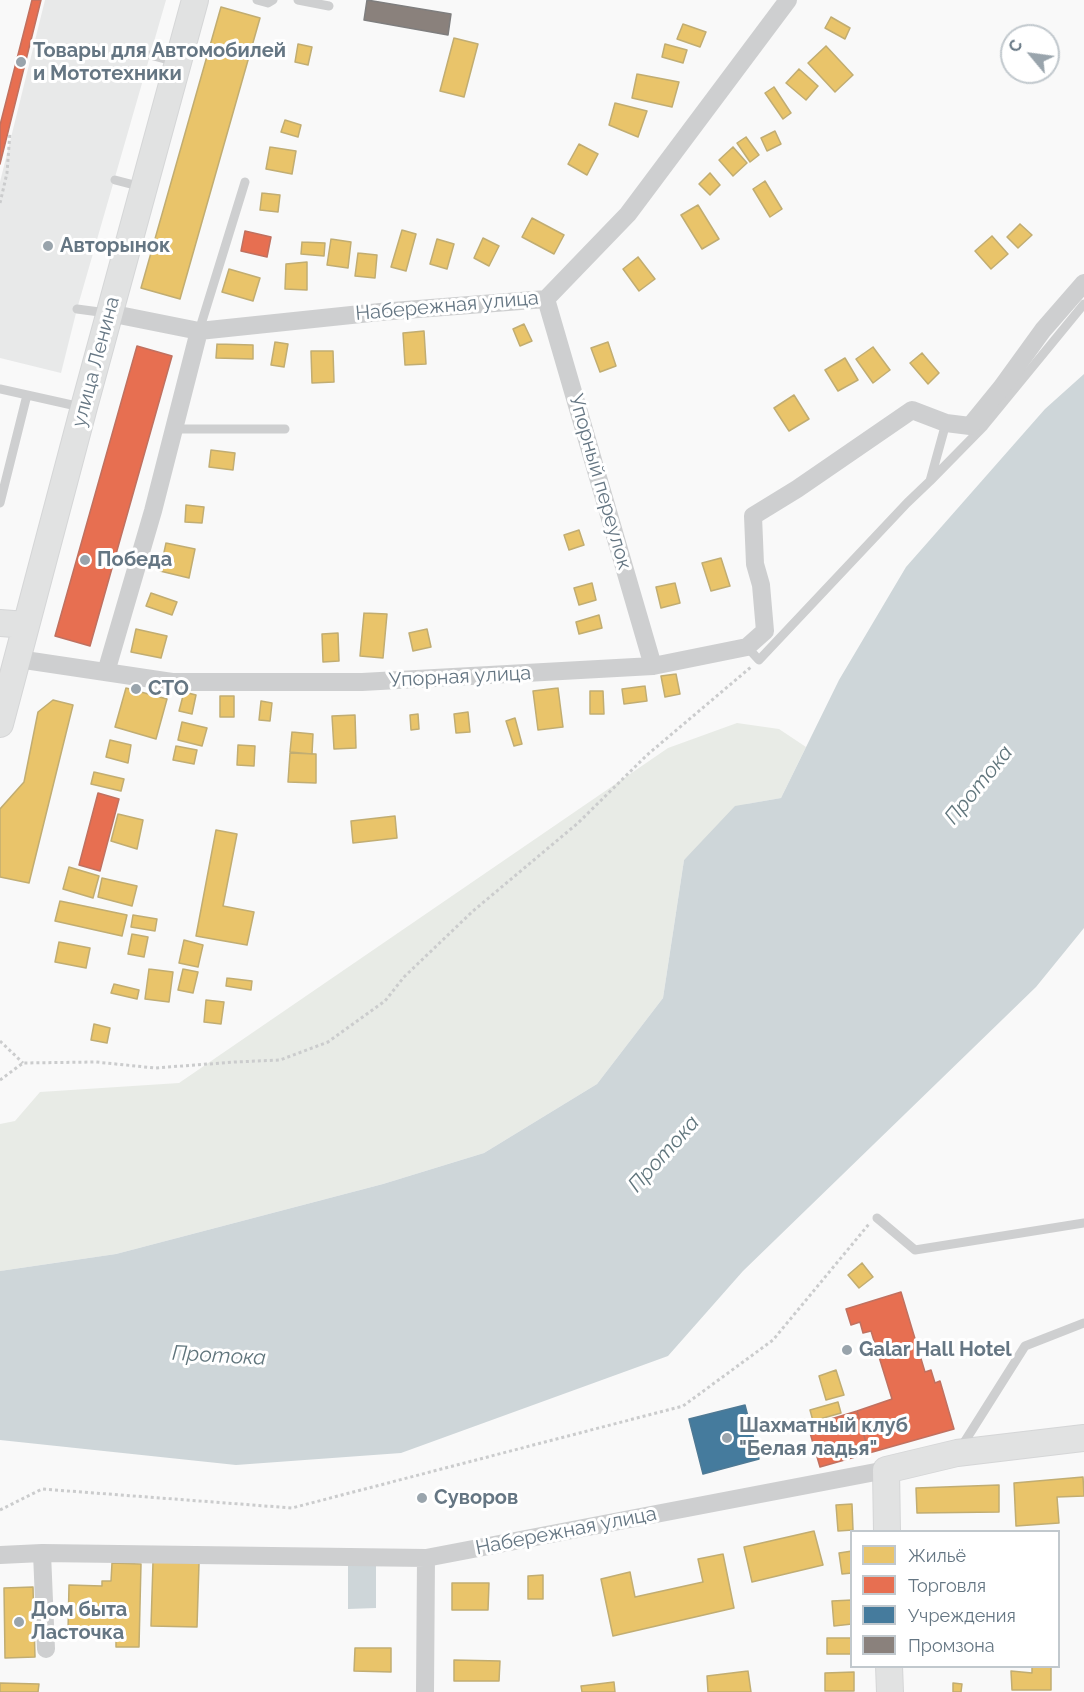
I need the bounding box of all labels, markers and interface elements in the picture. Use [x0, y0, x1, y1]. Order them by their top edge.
north arrow [1000, 24, 1060, 84]
text: С [1005, 37, 1027, 55]
place label: Товары для Автомобилей и Мототехники [33, 39, 286, 86]
marker: Товары для Автомобилей и Мототехники [14, 55, 28, 69]
place label: Авторынок [60, 234, 170, 258]
marker: Авторынок [41, 239, 55, 253]
street label: Набережная улица [354, 286, 540, 326]
street label: улица Ленина [67, 294, 125, 430]
street label: Упорный переулок [563, 391, 637, 573]
place label: Победа [97, 548, 172, 572]
marker: Победа [78, 553, 92, 567]
street label: Упорная улица [388, 661, 532, 693]
place label: СТО [148, 677, 189, 701]
marker: СТО [129, 682, 143, 696]
water label: Протока [940, 741, 1018, 829]
water label: Протока [623, 1111, 705, 1197]
place label: Galar Hall Hotel [859, 1338, 1012, 1362]
water label: Протока [171, 1341, 267, 1371]
marker: Galar Hall Hotel [840, 1343, 854, 1357]
place label: Шахматный клуб "Белая ладья" [739, 1414, 908, 1461]
marker: Шахматный клуб "Белая ладья" [720, 1431, 734, 1445]
place label: Суворов [434, 1486, 518, 1510]
marker: Суворов [415, 1491, 429, 1505]
street label: Набережная улица [473, 1502, 659, 1560]
legend [850, 1530, 1060, 1668]
text: Жильё [908, 1545, 966, 1566]
text: Торговля [908, 1575, 986, 1596]
place label: Дом быта Ласточка [31, 1598, 127, 1645]
text: Учреждения [908, 1605, 1016, 1626]
marker: Дом быта Ласточка [12, 1615, 26, 1629]
text: Промзона [908, 1635, 995, 1656]

